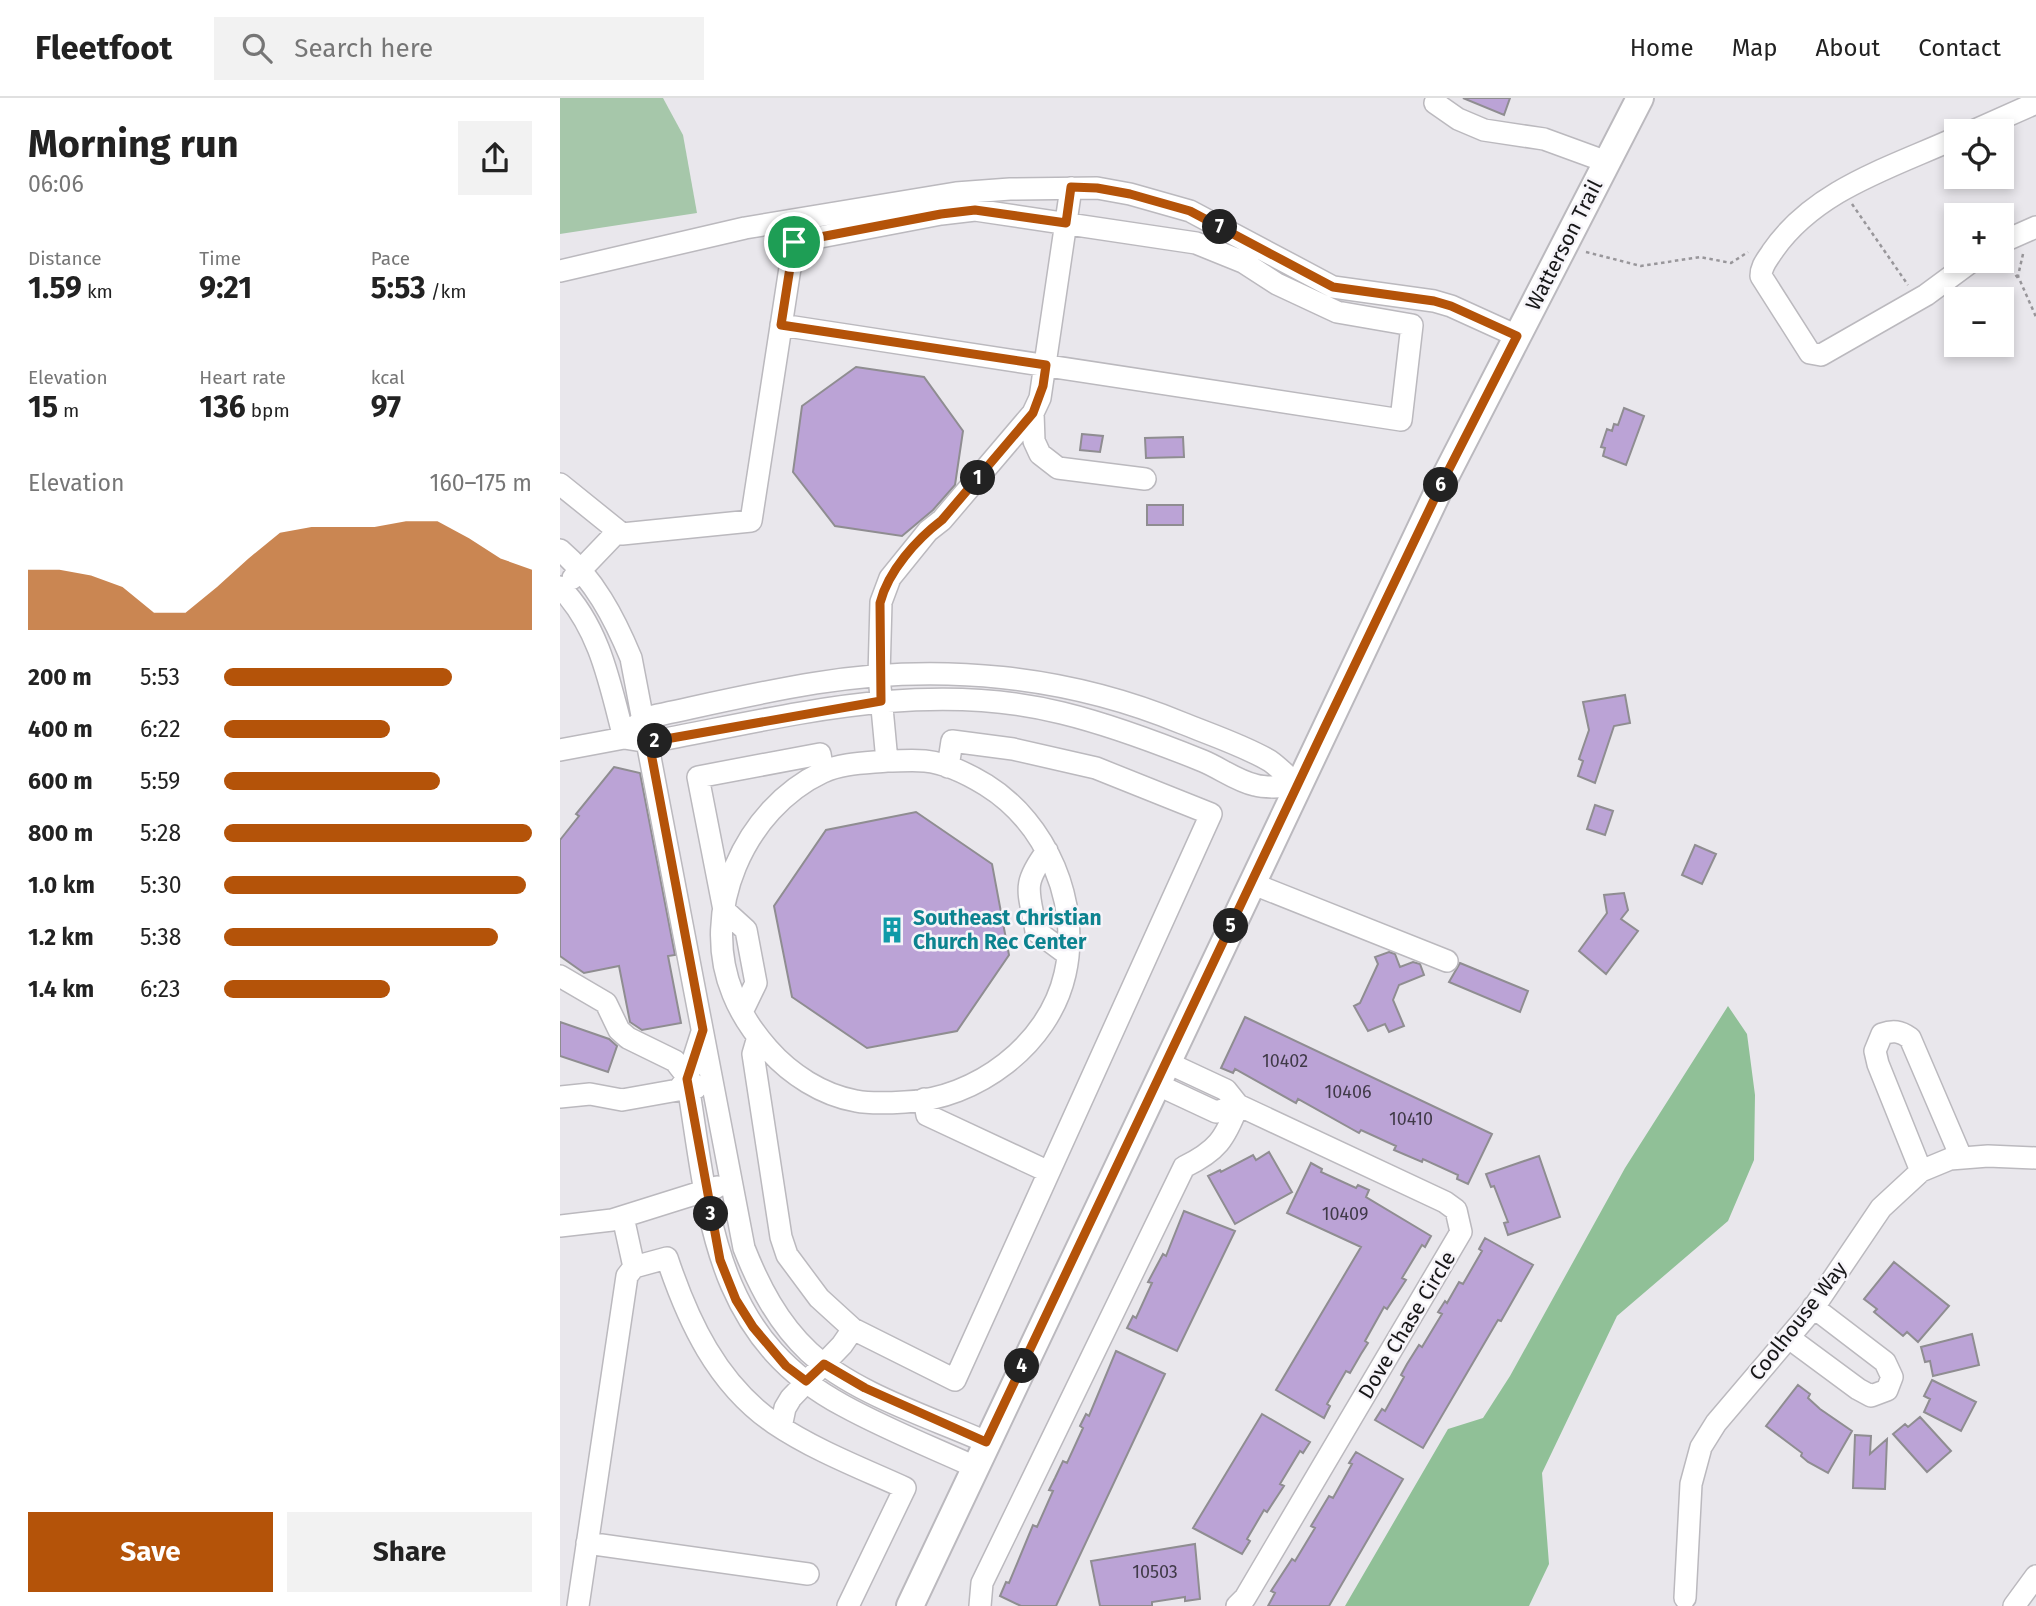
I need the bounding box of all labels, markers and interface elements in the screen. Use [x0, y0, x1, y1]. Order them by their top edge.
search box [214, 17, 704, 80]
text: Fleetfoot [35, 28, 172, 68]
icon: search [238, 29, 276, 67]
text: Search here [294, 33, 433, 64]
text: Home [1630, 34, 1694, 62]
text: Map [1732, 34, 1778, 62]
text: About [1816, 34, 1880, 62]
text: Contact [1918, 34, 2001, 62]
map controls [1944, 119, 2014, 357]
button: locate [1944, 119, 2014, 189]
text: Morning run [28, 121, 239, 167]
button: share [458, 121, 532, 195]
text: 06:06 [28, 170, 84, 198]
street label: Watterson Trail [1520, 175, 1608, 315]
button: + [1944, 203, 2014, 273]
pin: 7 [1202, 209, 1238, 244]
pin [764, 212, 824, 272]
text: 7 [1215, 215, 1224, 238]
icon: arrive [775, 223, 813, 261]
text: Distance [28, 247, 102, 270]
text: Time [199, 247, 241, 270]
text: Pace [371, 247, 410, 270]
text: 1.59 [28, 270, 82, 306]
text: 9:21 [199, 270, 252, 306]
text: 5:53 [371, 270, 426, 306]
text: km [82, 280, 113, 303]
text: /km [426, 280, 467, 303]
button: − [1944, 287, 2014, 357]
text: Elevation [28, 366, 108, 389]
text: Heart rate [199, 366, 286, 389]
text: kcal [371, 366, 405, 389]
text: 15 [28, 389, 58, 425]
text: 136 [199, 389, 246, 425]
text: 97 [371, 389, 401, 425]
text: m [58, 399, 79, 422]
text: bpm [246, 399, 290, 422]
pin: 1 [960, 460, 996, 496]
text: 1 [973, 466, 982, 489]
pin: 6 [1424, 468, 1458, 502]
text: Elevation [28, 469, 124, 497]
text: 160–175 m [429, 469, 532, 497]
text: 6 [1435, 473, 1446, 496]
text: 200 m [28, 663, 92, 691]
text: 5:53 [140, 663, 180, 691]
text: 400 m [28, 715, 93, 743]
text: 6:22 [140, 715, 181, 743]
pin: 2 [638, 724, 672, 758]
text: 2 [650, 729, 659, 752]
text: 600 m [28, 767, 93, 795]
text: 5:59 [140, 767, 180, 795]
text: 800 m [28, 819, 93, 847]
text: 5:28 [140, 819, 181, 847]
text: 1.0 km [28, 871, 95, 899]
text: 5:30 [140, 871, 182, 899]
place label: Southeast Christian Church Rec Center [913, 905, 1102, 955]
pin: 5 [1214, 908, 1248, 944]
text: 5 [1225, 914, 1236, 937]
building icon: Southeast Christian Church Rec Center [877, 915, 907, 945]
text: 1.2 km [28, 923, 94, 951]
text: 5:38 [140, 923, 181, 951]
text: 1.4 km [28, 975, 94, 1003]
text: 6:23 [140, 975, 181, 1003]
house number: 10402 [1262, 1050, 1308, 1072]
house number: 10406 [1324, 1081, 1372, 1103]
house number: 10410 [1389, 1108, 1433, 1130]
pin: 3 [694, 1196, 728, 1232]
text: 3 [706, 1202, 715, 1225]
house number: 10409 [1322, 1203, 1368, 1225]
street label: Dove Chase Circle [1353, 1246, 1461, 1404]
street label: Coolhouse Way [1743, 1256, 1853, 1386]
pin: 4 [1004, 1348, 1040, 1384]
text: 4 [1016, 1354, 1027, 1377]
button: Save [28, 1512, 273, 1592]
button: Share [287, 1512, 532, 1592]
house number: 10503 [1132, 1561, 1178, 1583]

